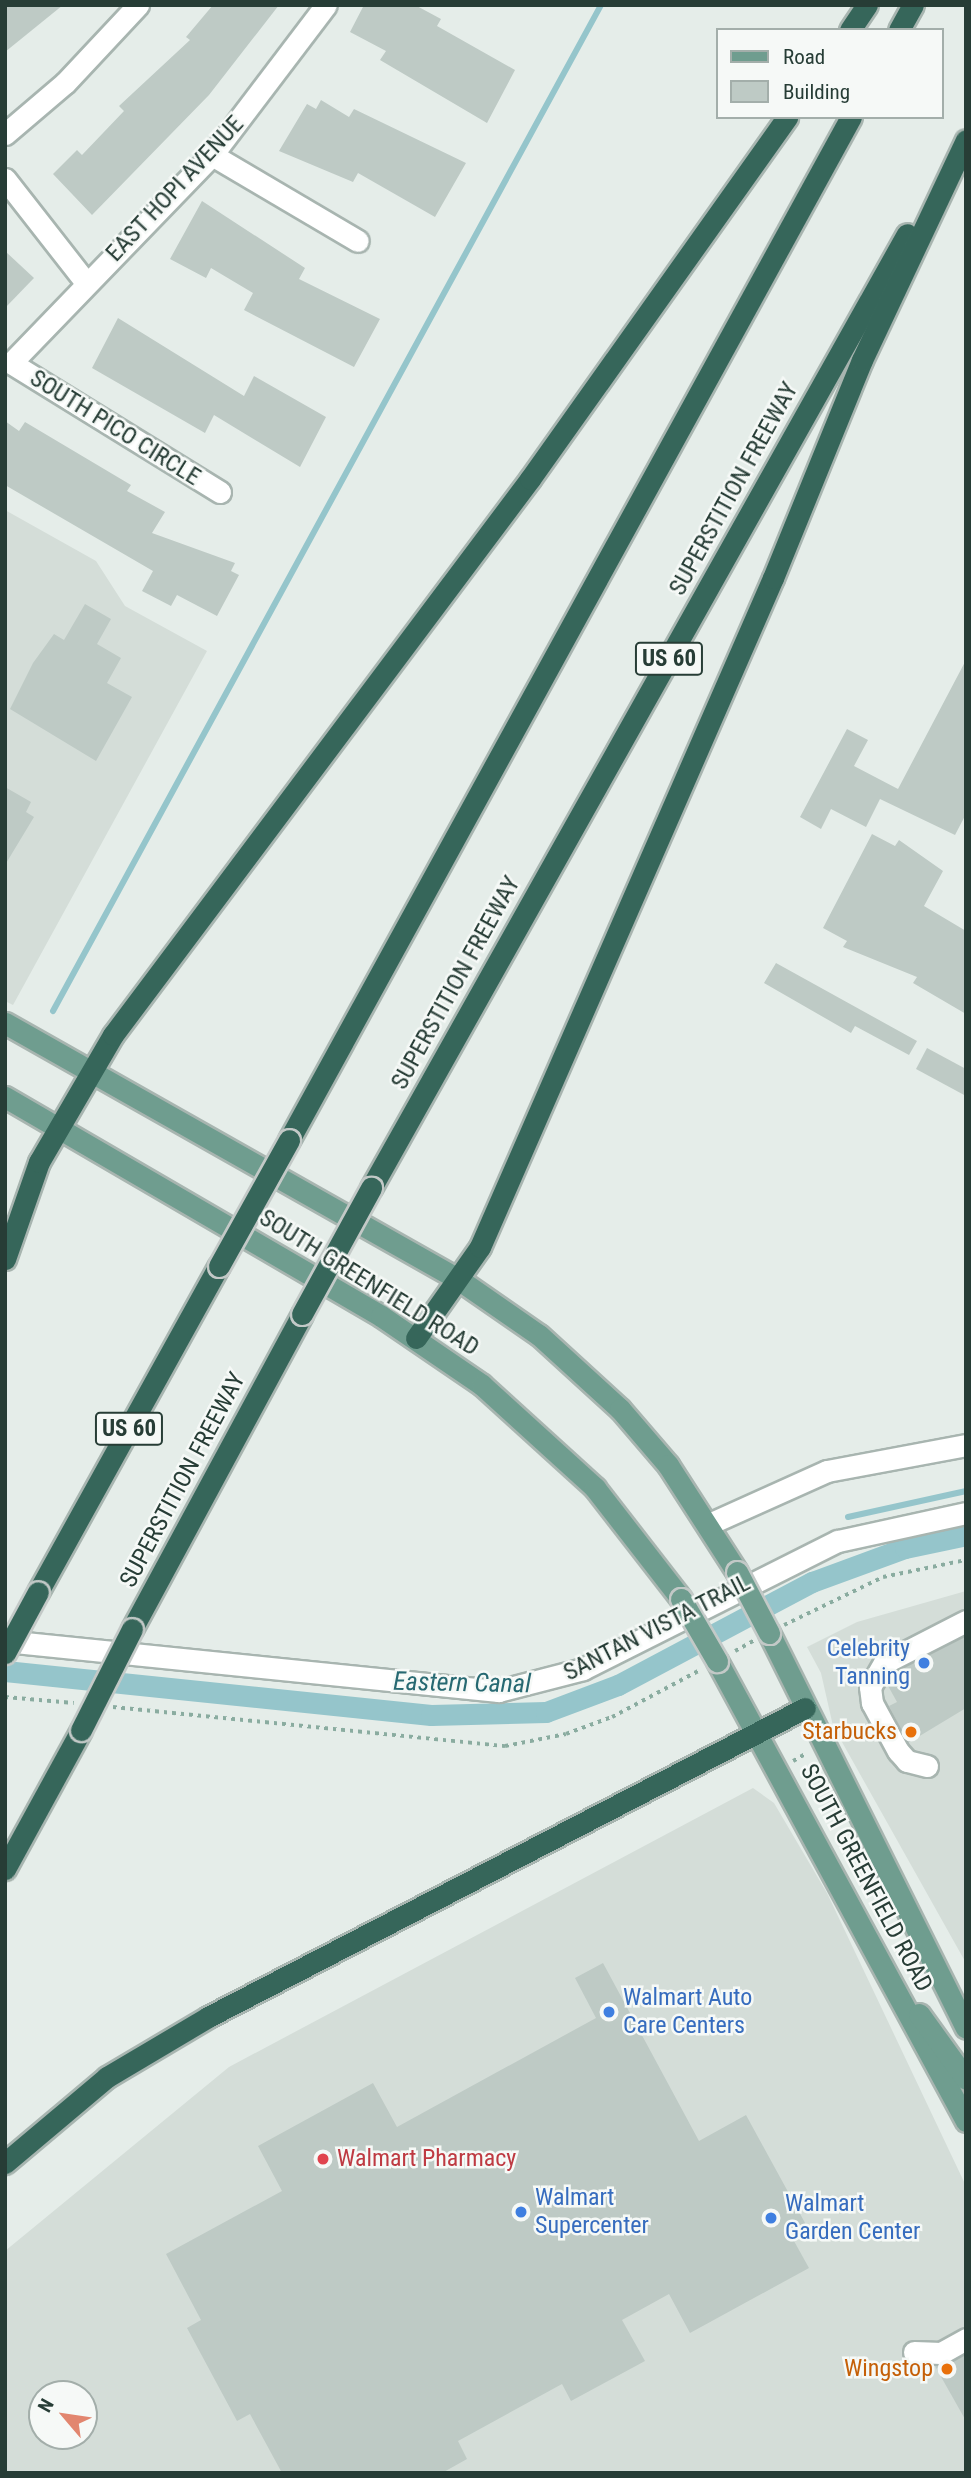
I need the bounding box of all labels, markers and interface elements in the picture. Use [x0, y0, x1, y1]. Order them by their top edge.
legend [716, 28, 943, 119]
text: Road [783, 45, 825, 69]
text: Building [783, 80, 850, 104]
street label: EAST HOPI AVENUE [100, 110, 250, 268]
street label: SOUTH PICO CIRCLE [25, 364, 205, 492]
street label: SUPERSTITION FREEWAY [663, 377, 805, 601]
road number: US 60 [634, 639, 704, 678]
street label: SUPERSTITION FREEWAY [385, 871, 527, 1095]
street label: SOUTH GREENFIELD ROAD [254, 1204, 484, 1362]
street label: SUPERSTITION FREEWAY [114, 1368, 252, 1592]
road number: US 60 [94, 1410, 164, 1448]
street label: SANTAN VISTA TRAIL [559, 1568, 755, 1688]
place label: Celebrity Tanning [827, 1635, 910, 1691]
marker: Celebrity Tanning [916, 1655, 932, 1671]
water label: Eastern Canal [393, 1666, 531, 1700]
place label: Starbucks [802, 1718, 897, 1746]
marker: Starbucks [903, 1724, 919, 1740]
street label: SOUTH GREENFIELD ROAD [794, 1759, 938, 1997]
place label: Walmart Auto Care Centers [623, 1984, 752, 2040]
marker: Walmart Auto Care Centers [601, 2004, 617, 2020]
place label: Walmart Pharmacy [337, 2145, 516, 2173]
marker: Walmart Pharmacy [315, 2151, 331, 2167]
place label: Walmart Supercenter [535, 2184, 649, 2240]
place label: Walmart Garden Center [785, 2190, 920, 2246]
marker: Walmart Supercenter [513, 2204, 529, 2220]
marker: Walmart Garden Center [763, 2210, 779, 2226]
place label: Wingstop [844, 2355, 933, 2383]
marker: Wingstop [939, 2361, 955, 2377]
north arrow [28, 2380, 98, 2450]
text: N [33, 2395, 59, 2416]

